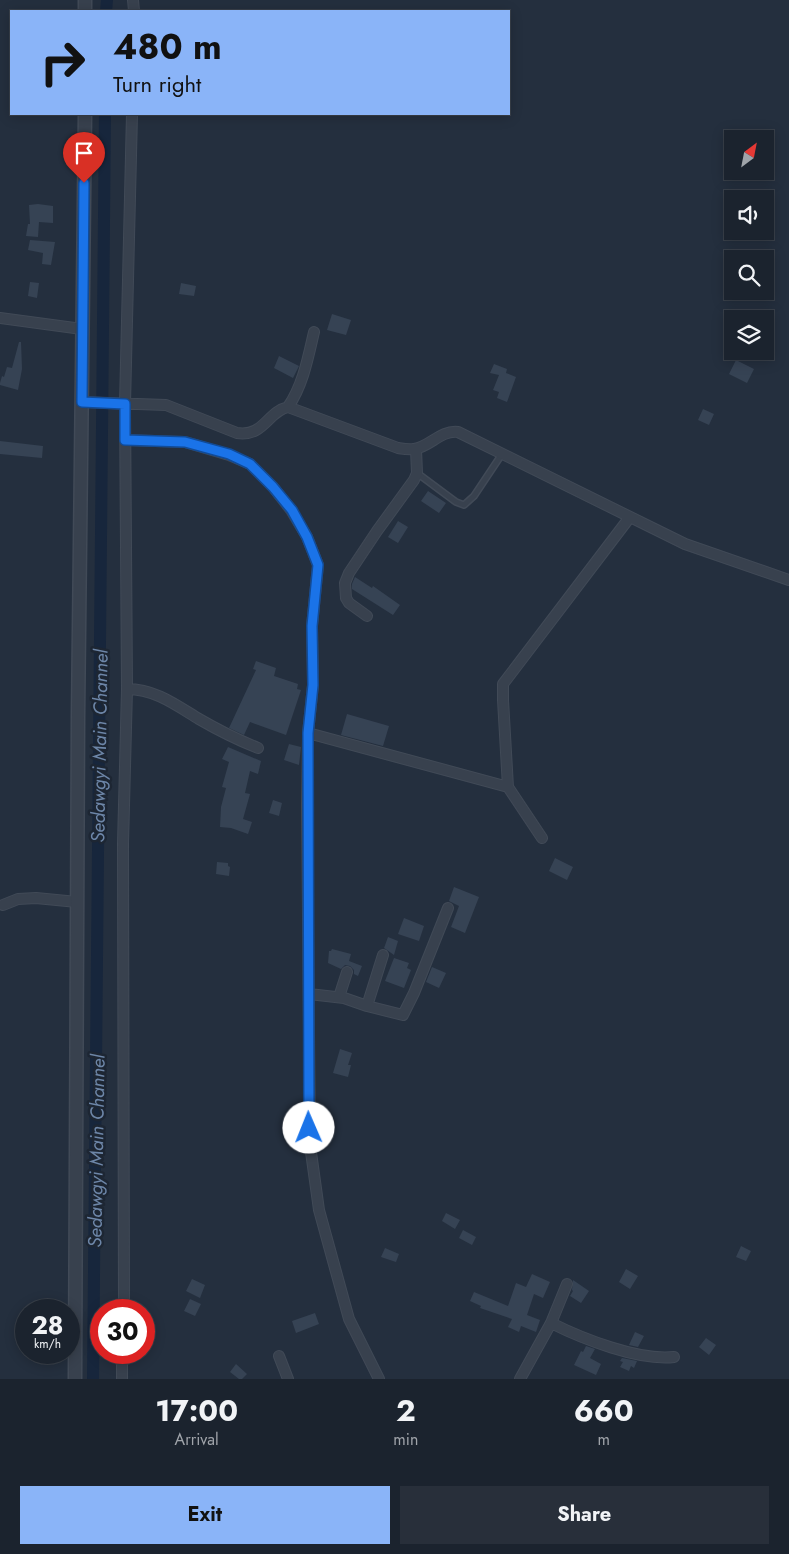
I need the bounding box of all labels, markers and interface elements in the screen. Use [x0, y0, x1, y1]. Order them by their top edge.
text: 480 m [113, 22, 222, 72]
icon: right [30, 30, 95, 95]
text: Turn right [113, 68, 201, 100]
north arrow [724, 130, 774, 180]
map controls [724, 130, 774, 360]
pin [63, 132, 105, 183]
icon: arrive [70, 139, 98, 167]
button: sound [724, 190, 774, 240]
button: search [724, 250, 774, 300]
button: layers [724, 310, 774, 360]
water label: Sedawgyi Main Channel [84, 648, 115, 843]
water label: Sedawgyi Main Channel [81, 1053, 112, 1248]
position arrow [282, 1101, 334, 1153]
speed limit sign: 30 [90, 1299, 155, 1364]
text: 28 [31, 1307, 64, 1343]
text: km/h [34, 1335, 61, 1353]
text: 17:00 [155, 1389, 238, 1432]
text: 2 [396, 1389, 416, 1432]
text: 660 [574, 1389, 634, 1432]
text: Arrival [175, 1428, 219, 1451]
text: min [393, 1428, 418, 1451]
text: m [597, 1428, 610, 1451]
button: Exit [20, 1486, 390, 1544]
button: Share [400, 1486, 769, 1544]

